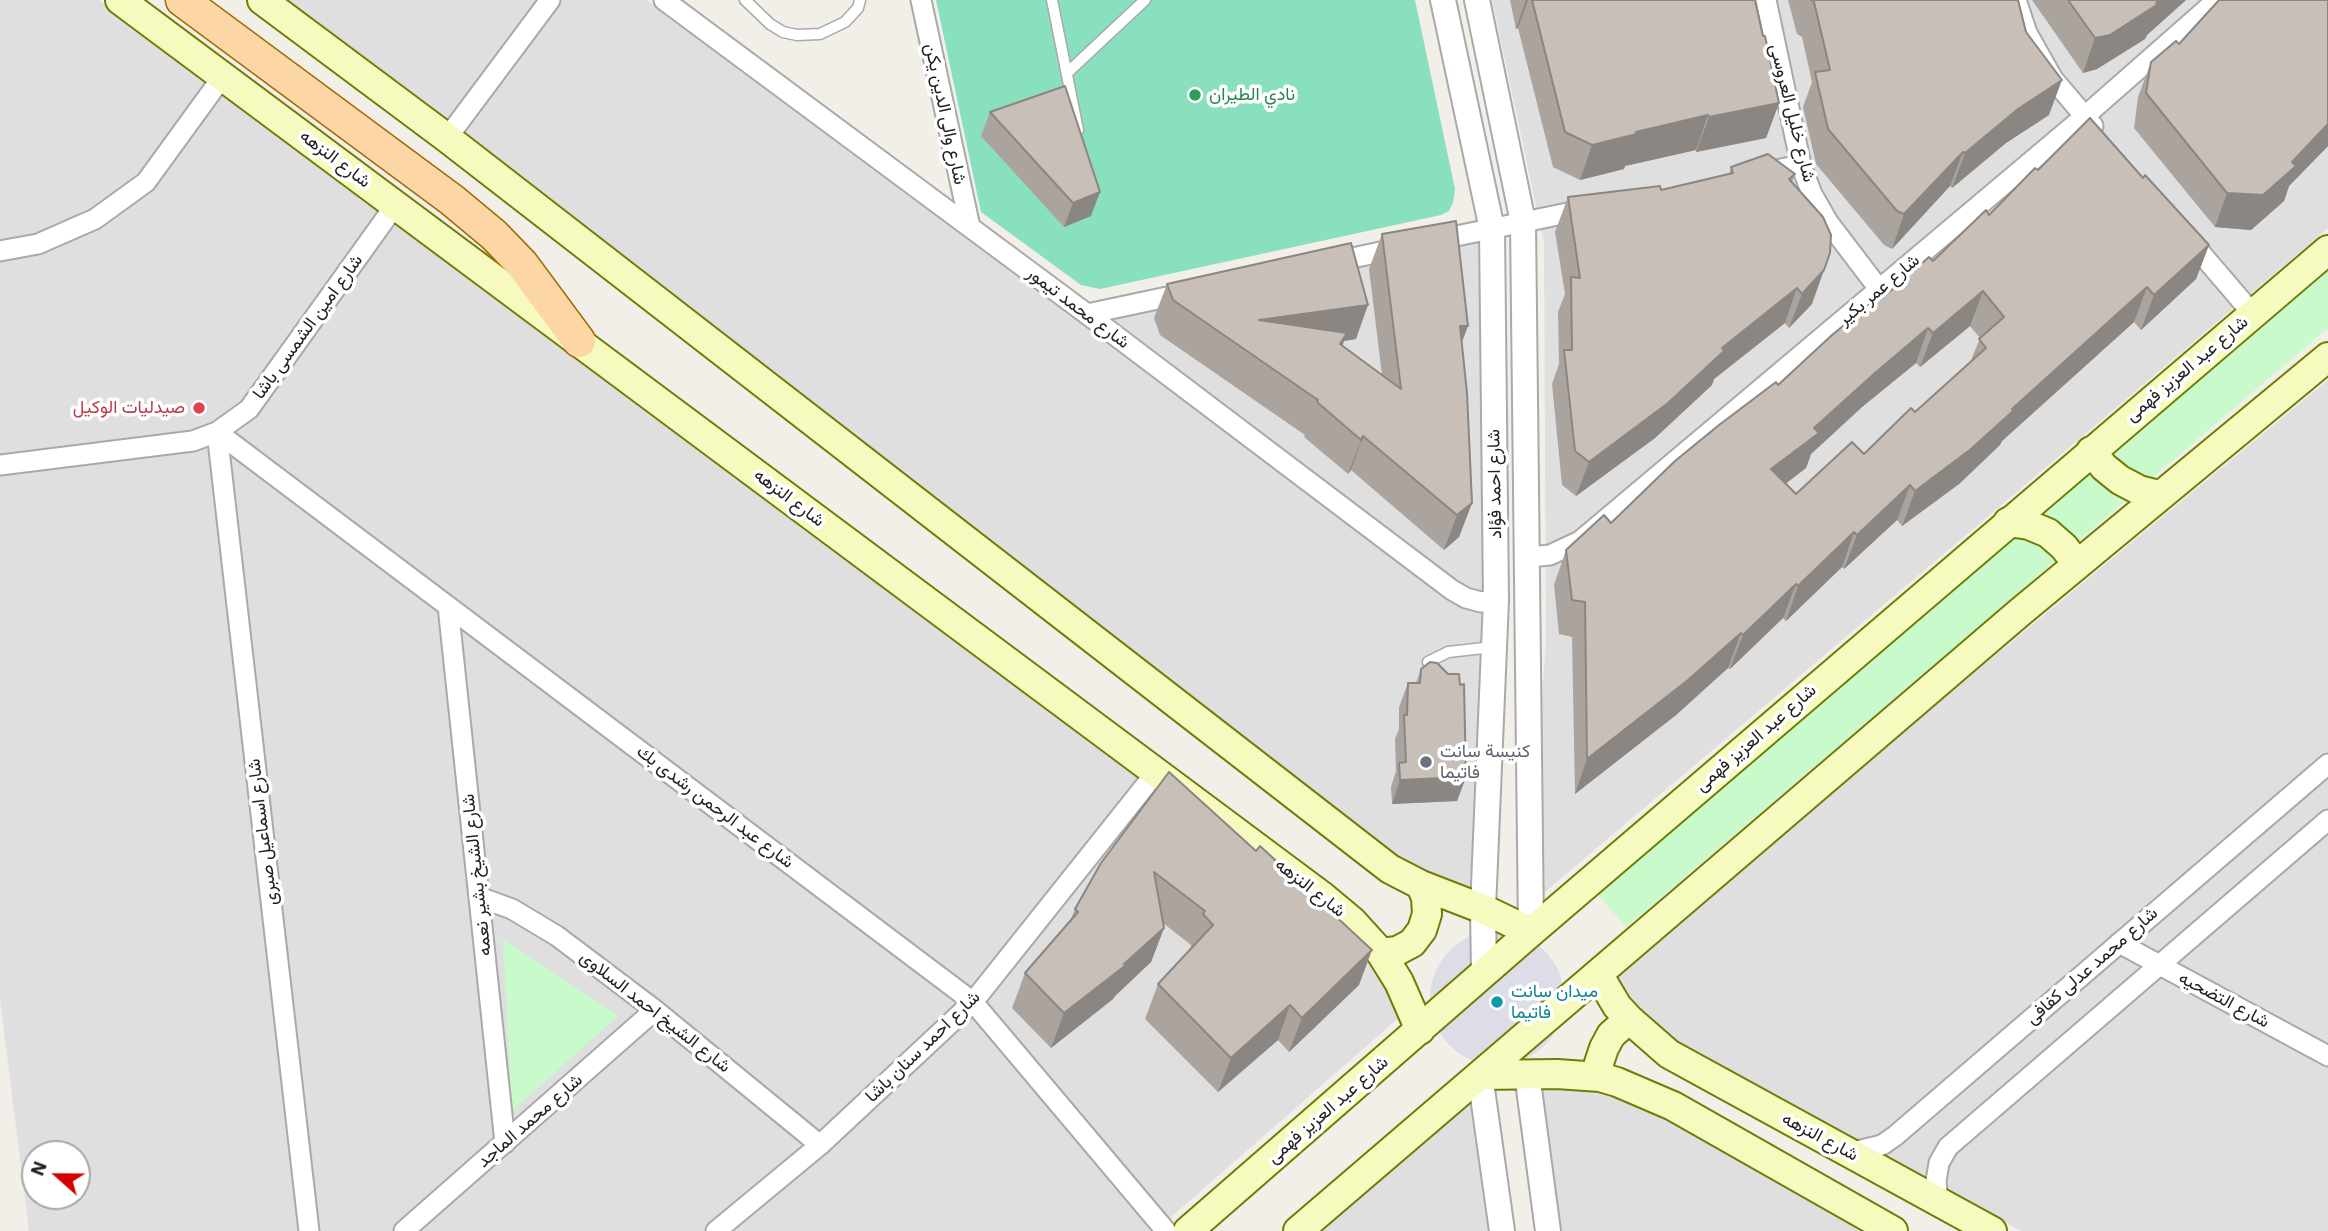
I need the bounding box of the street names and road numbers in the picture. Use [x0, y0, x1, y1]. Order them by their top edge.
street label: شارع والى الدين يكن [919, 41, 971, 187]
street label: شارع خليل العروسى [1764, 42, 1820, 184]
street label: شارع النزهه [295, 125, 375, 193]
street label: شارع امين الشمسى باشا [248, 250, 368, 404]
street label: شارع عمر بكير [1834, 250, 1924, 330]
street label: شارع محمد تيمور [1022, 262, 1134, 354]
street label: شارع عبد العزيز فهمى [2121, 311, 2253, 427]
street label: شارع احمد فؤاد [1483, 429, 1507, 539]
street label: شارع النزهه [749, 464, 829, 532]
street label: شارع عبد العزيز فهمى [1691, 680, 1821, 796]
street label: شارع عبد الرحمن رشدى بك [632, 741, 798, 873]
street label: شارع اسماعيل صبرى [243, 757, 283, 907]
street label: شارع الشيخ بشير نعمه [458, 793, 496, 957]
street label: شارع النزهه [1271, 854, 1349, 922]
street label: شارع محمد عدلى كفافى [2021, 903, 2163, 1029]
street label: شارع الشيخ احمد السلاوى [575, 946, 735, 1078]
street label: شارع التضحيه [2175, 967, 2273, 1033]
street label: شارع احمد سنان باشا [861, 987, 985, 1107]
street label: شارع عبد العزيز فهمى [1263, 1052, 1393, 1168]
street label: شارع محمد الماجد [473, 1069, 587, 1173]
street label: شارع النزهه [1778, 1108, 1862, 1166]

